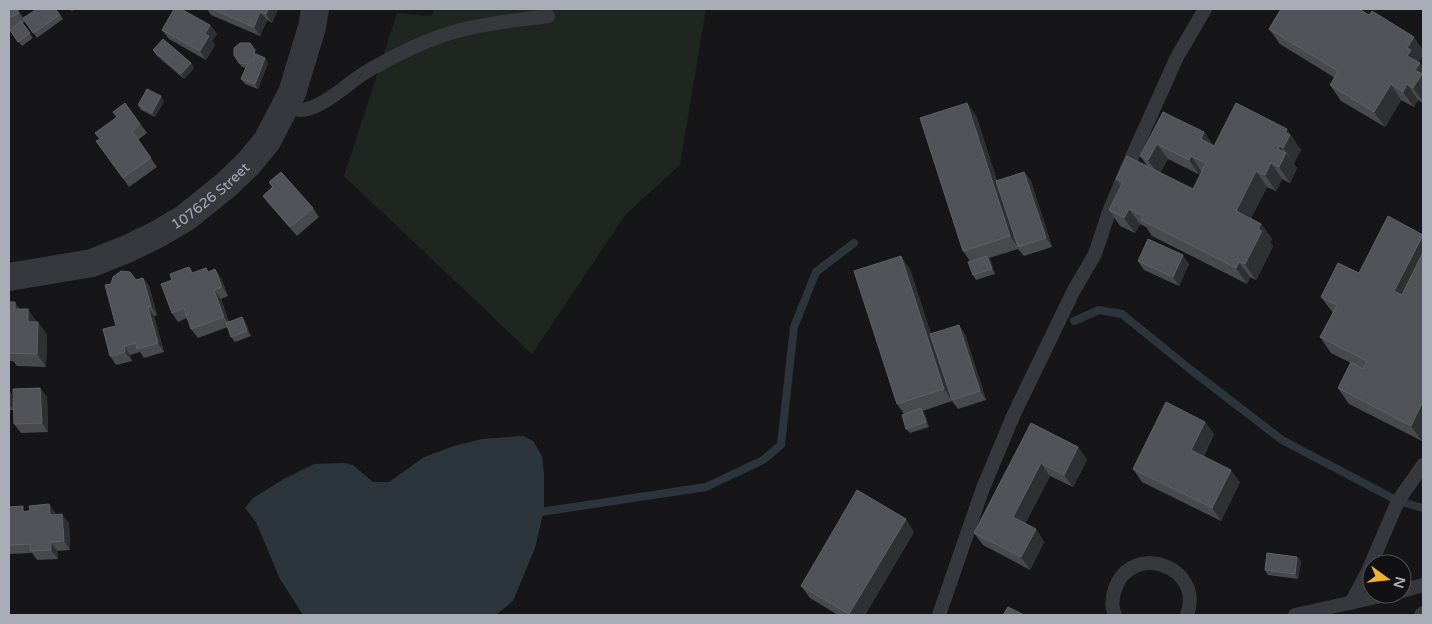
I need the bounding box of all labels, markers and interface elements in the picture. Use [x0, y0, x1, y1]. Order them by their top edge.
street label: 107626 Street [168, 159, 254, 233]
north arrow [1362, 554, 1412, 604]
text: N [1389, 575, 1409, 590]

